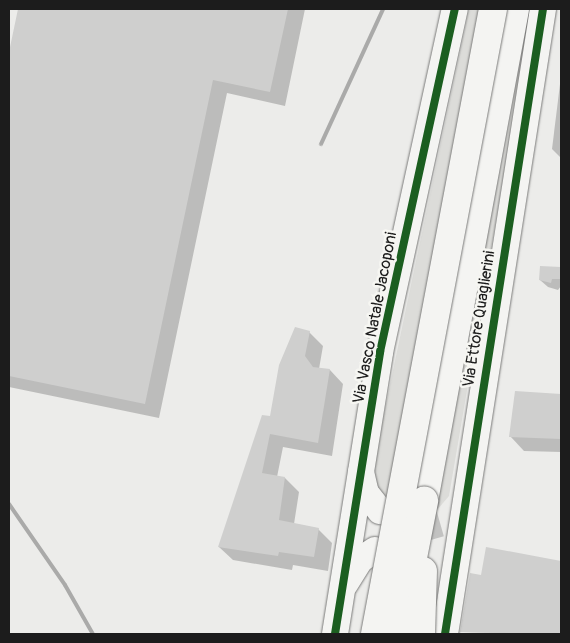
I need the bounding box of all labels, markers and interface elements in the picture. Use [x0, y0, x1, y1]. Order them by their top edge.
street label: Via Vasco Natale Jacoponi [349, 231, 401, 405]
street label: Via Ettore Quaglierini [459, 249, 499, 389]

